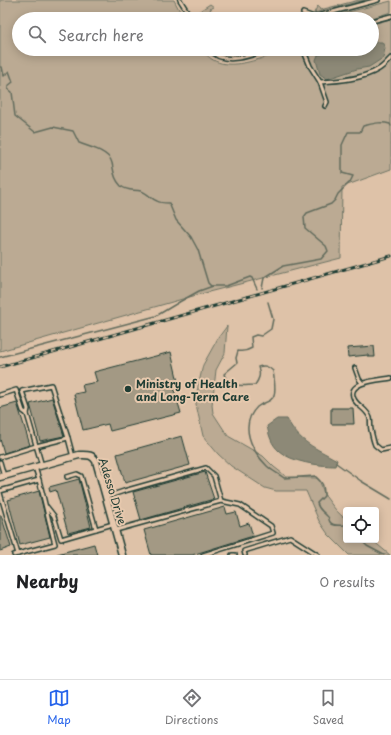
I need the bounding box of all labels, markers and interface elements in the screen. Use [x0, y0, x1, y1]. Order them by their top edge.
search box [12, 12, 379, 56]
icon: search [26, 23, 48, 45]
text: Search here [58, 23, 144, 46]
place label: Ministry of Health and Long-Term Care [136, 375, 249, 405]
marker: Ministry of Health and Long-Term Care [123, 384, 133, 394]
street label: Adesso Drive [95, 455, 131, 527]
map controls [343, 507, 379, 543]
button: locate [343, 507, 379, 543]
text: Nearby [16, 568, 78, 594]
text: 0 results [320, 572, 375, 591]
tab: Map [47, 687, 71, 728]
tab: Directions [165, 687, 218, 728]
tab: Saved [313, 687, 344, 728]

